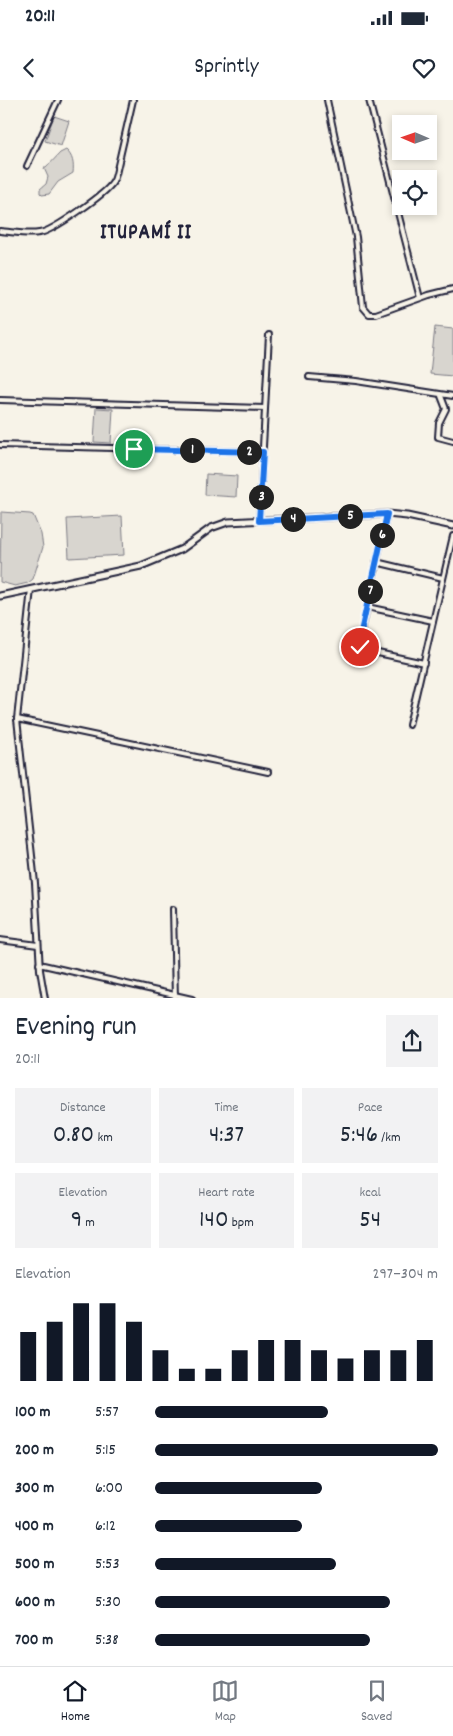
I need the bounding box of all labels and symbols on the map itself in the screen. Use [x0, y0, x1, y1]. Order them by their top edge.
north arrow [392, 115, 438, 160]
district label: ITUPAMÍ II [100, 219, 192, 249]
pin [113, 428, 155, 470]
pin: 1 [180, 438, 204, 462]
pin: 2 [236, 440, 262, 464]
pin: 3 [248, 484, 274, 510]
pin: 5 [338, 504, 362, 528]
pin: 4 [280, 506, 306, 532]
pin: 6 [370, 522, 394, 548]
pin: 7 [358, 578, 382, 604]
pin [339, 626, 381, 668]

